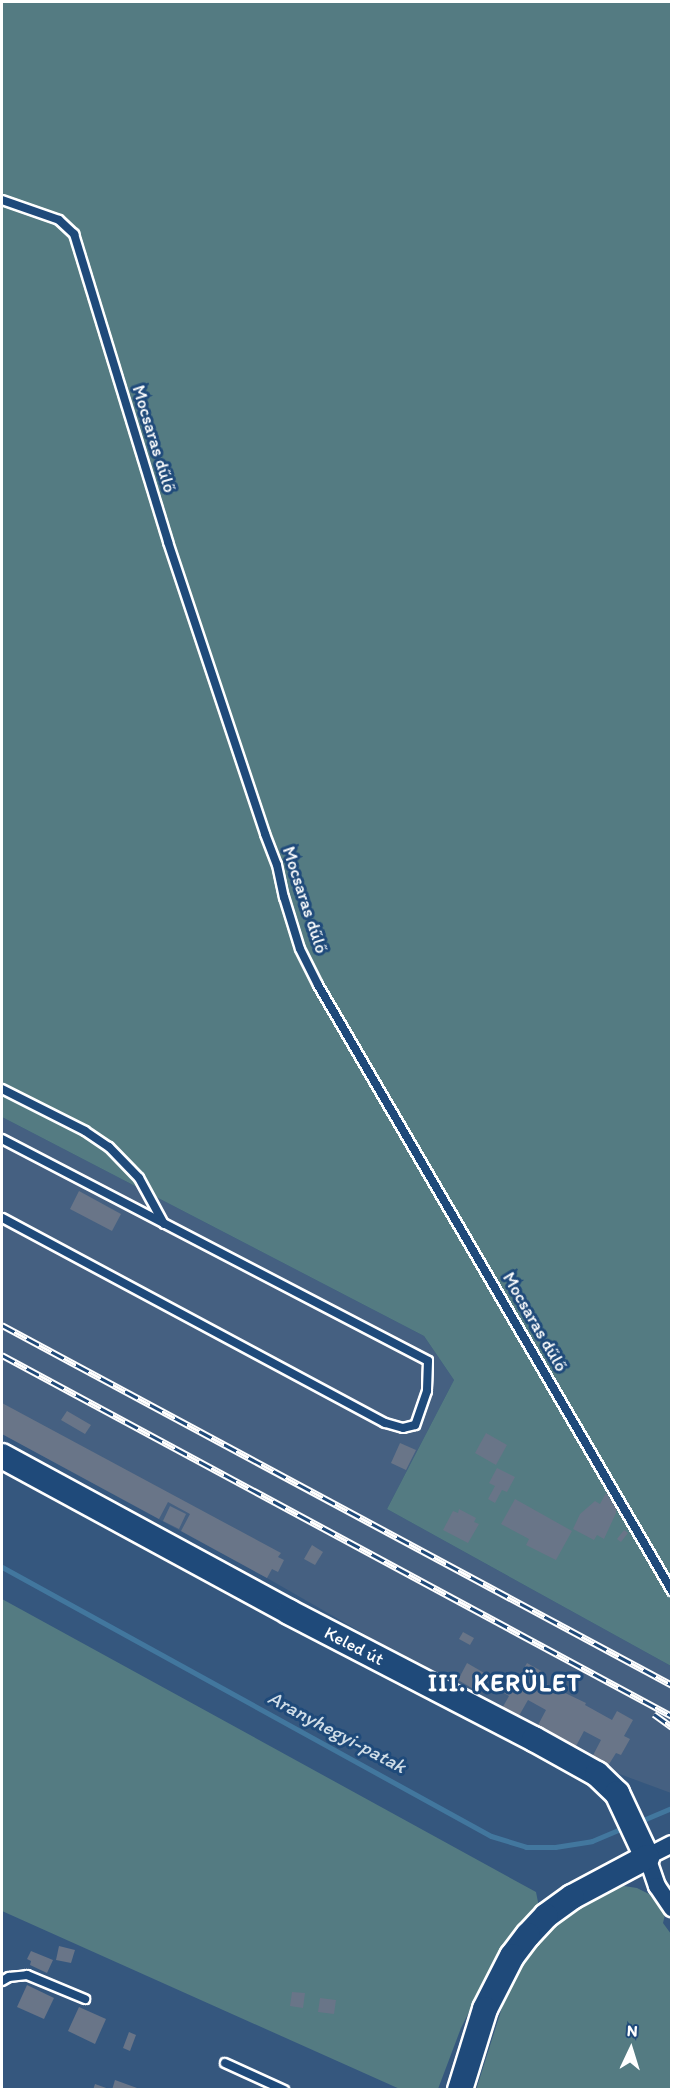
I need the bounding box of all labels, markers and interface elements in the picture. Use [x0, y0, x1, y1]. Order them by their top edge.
street label: Mocsaras dűlő [127, 383, 181, 495]
street label: Mocsaras dűlő [277, 844, 333, 956]
street label: Mocsaras dűlő [498, 1268, 572, 1376]
street label: Keled út [321, 1622, 387, 1670]
district label: III. KERÜLET [429, 1669, 581, 1697]
water label: Aranyhegyi-patak [264, 1686, 410, 1778]
north arrow [601, 2019, 661, 2079]
text: N [626, 2021, 638, 2040]

